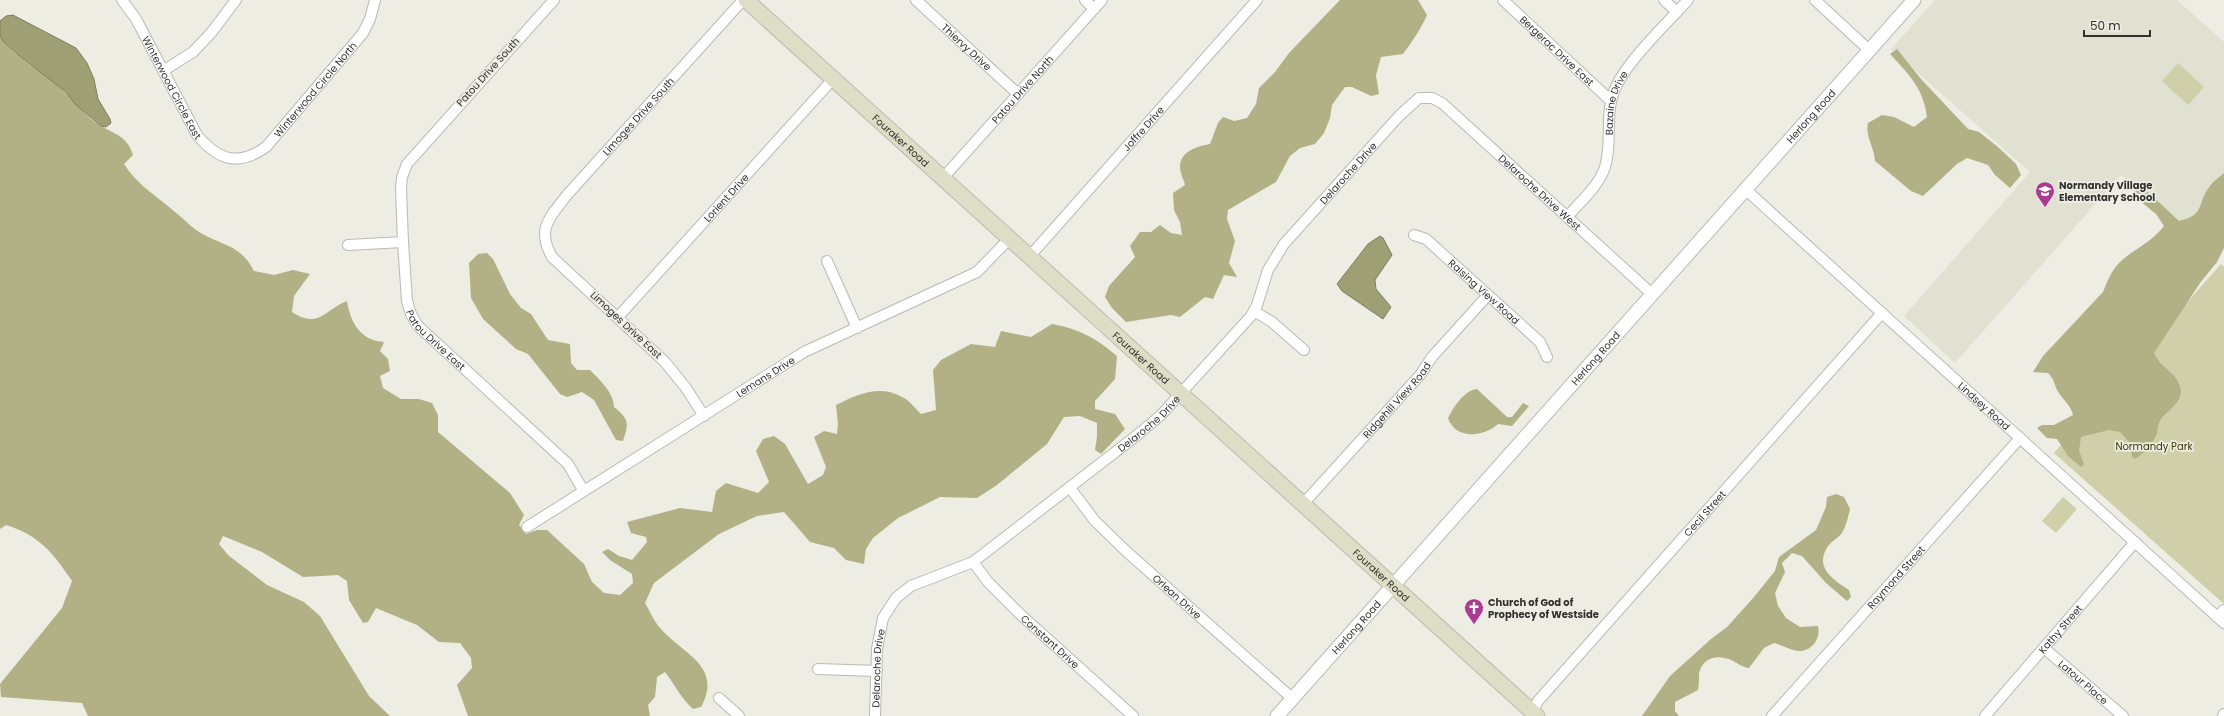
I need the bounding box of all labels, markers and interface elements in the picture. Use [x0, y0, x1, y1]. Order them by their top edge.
street label: Bergerac Drive East [1517, 12, 1598, 89]
scale bar [2084, 12, 2150, 38]
text: 50 m [2090, 17, 2121, 34]
street label: Thiervy Drive [938, 20, 995, 74]
street label: Winterwood Circle East [139, 33, 205, 143]
street label: Patou Drive South [453, 34, 523, 110]
street label: Winterwood Circle North [270, 38, 360, 140]
street label: Patou Drive North [988, 52, 1057, 127]
street label: Bazaine Drive [1601, 67, 1631, 135]
street label: Limoges Drive South [599, 74, 678, 159]
street label: Herlong Road [1783, 86, 1839, 146]
street label: Joffre Drive [1119, 102, 1167, 154]
street label: Fouraker Road [869, 110, 933, 170]
street label: Delaroche Drive [1316, 138, 1380, 207]
street label: Delaroche Drive West [1496, 151, 1585, 234]
street label: Lorient Drive [700, 170, 752, 225]
place label: Normandy Village Elementary School [2059, 178, 2155, 205]
school or university icon: Normandy Village Elementary School [2034, 180, 2056, 208]
street label: Raising View Road [1445, 255, 1523, 328]
street label: Limoges Drive East [587, 288, 665, 362]
street label: Patou Drive East [403, 308, 469, 374]
street label: Fouraker Road [1109, 328, 1173, 387]
street label: Herlong Road [1567, 328, 1623, 388]
street label: Lemans Drive [733, 352, 798, 401]
street label: Ridgehill View Road [1359, 359, 1434, 441]
street label: Lindsey Road [1955, 378, 2014, 434]
street label: Delaroche Drive [1114, 392, 1183, 455]
park label: Normandy Park [2115, 439, 2193, 454]
street label: Cecil Street [1680, 487, 1729, 539]
street label: Raymond Street [1863, 542, 1928, 612]
street label: Fouraker Road [1350, 545, 1413, 605]
street label: Orlean Drive [1149, 571, 1205, 622]
place label: Church of God of Prophecy of Westside [1488, 595, 1599, 622]
street label: Herlong Road [1328, 597, 1384, 657]
church icon: Church of God of Prophecy of Westside [1463, 597, 1485, 625]
street label: Kathy Street [2035, 601, 2086, 657]
street label: Constant Drive [1018, 611, 1083, 672]
street label: Delaroche Drive [868, 627, 888, 708]
street label: Latour Place [2055, 656, 2112, 708]

